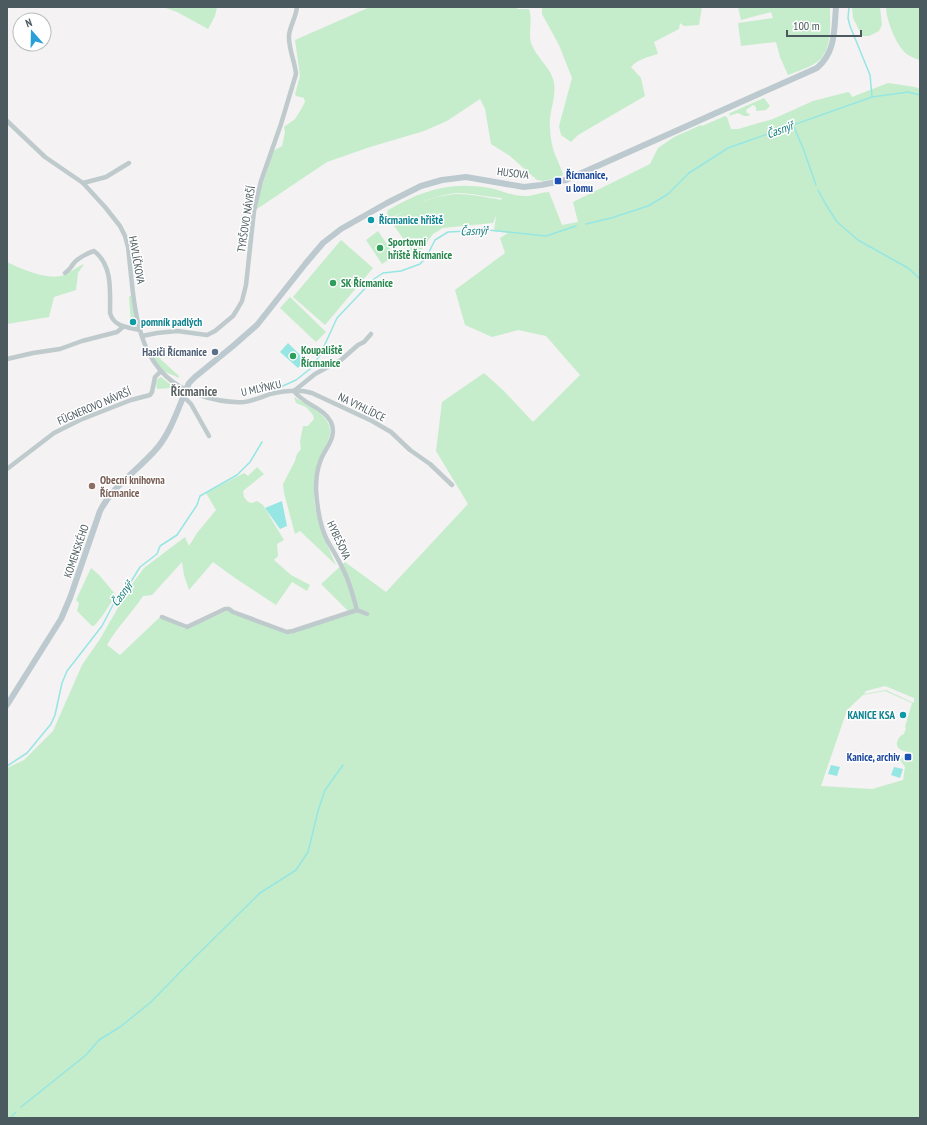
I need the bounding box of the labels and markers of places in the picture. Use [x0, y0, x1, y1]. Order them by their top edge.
place label: Řícmanice, u lomu [566, 168, 608, 195]
marker: Řícmanice, u lomu [553, 176, 563, 186]
place label: Řícmanice hřiště [379, 213, 443, 227]
marker: Řícmanice hřiště [366, 215, 376, 225]
place label: Sportovní hřiště Řícmanice [388, 235, 452, 262]
marker: Sportovní hřiště Řícmanice [375, 243, 385, 253]
place label: SK Řícmanice [341, 276, 393, 290]
marker: SK Řícmanice [328, 278, 338, 288]
place label: pomník padlých [141, 315, 202, 329]
marker: pomník padlých [128, 317, 138, 327]
place label: Koupaliště Řícmanice [301, 343, 343, 370]
place label: Hasiči Řícmanice [142, 345, 207, 359]
marker: Hasiči Řícmanice [210, 347, 220, 357]
marker: Koupaliště Řícmanice [288, 351, 298, 361]
place label: Obecní knihovna Řícmanice [100, 473, 165, 500]
marker: Obecní knihovna Řícmanice [87, 481, 97, 491]
place label: KANICE KSA [847, 708, 895, 722]
marker: KANICE KSA [898, 710, 908, 720]
place label: Kanice, archiv [847, 750, 901, 764]
marker: Kanice, archiv [903, 752, 913, 762]

